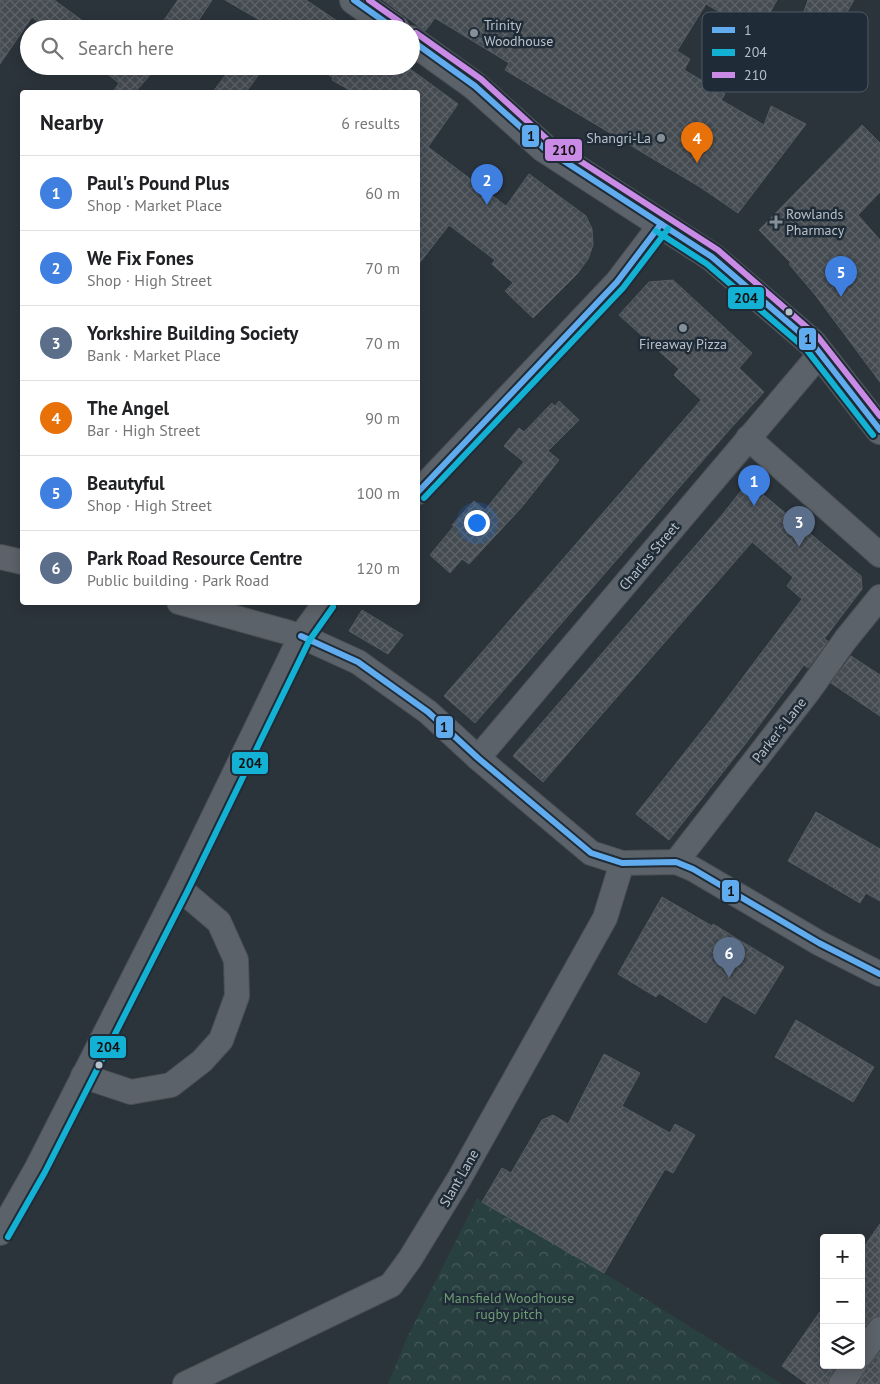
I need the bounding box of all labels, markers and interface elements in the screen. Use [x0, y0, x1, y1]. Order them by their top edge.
legend [702, 12, 868, 92]
place label: Trinity Woodhouse [484, 16, 553, 50]
search box [20, 20, 420, 75]
text: 1 [744, 21, 752, 39]
marker: Trinity Woodhouse [468, 27, 480, 39]
icon: search [38, 34, 66, 62]
text: Search here [78, 36, 174, 60]
text: 204 [744, 43, 767, 61]
text: 210 [744, 66, 767, 84]
text: Nearby [40, 109, 103, 136]
text: 6 results [341, 113, 400, 133]
pin: 4 [681, 122, 713, 163]
line badge: 1 [521, 124, 540, 148]
text: 1 [527, 127, 535, 145]
place label: Shangri-La [586, 129, 651, 147]
marker: Shangri-La [655, 132, 667, 144]
line badge: 210 [544, 138, 583, 162]
text: 210 [552, 141, 576, 159]
pin: 2 [471, 164, 503, 205]
text: Paul's Pound Plus [87, 171, 230, 195]
text: 1 [51, 183, 61, 203]
text: 60 m [365, 183, 400, 203]
text: Shop · Market Place [87, 195, 222, 215]
place label: Rowlands Pharmacy [786, 205, 845, 239]
marker: Rowlands Pharmacy [770, 216, 782, 228]
text: We Fix Fones [87, 246, 194, 270]
pin: 5 [825, 256, 857, 297]
text: 2 [51, 258, 61, 278]
text: 70 m [365, 258, 400, 278]
text: Shop · High Street [87, 270, 212, 290]
line badge: 204 [727, 286, 765, 310]
text: 204 [734, 289, 758, 307]
unlabelled marker [784, 307, 794, 317]
text: Yorkshire Building Society [87, 321, 298, 345]
marker: Fireaway Pizza [677, 322, 689, 334]
line badge: 1 [798, 327, 817, 351]
text: 1 [804, 330, 812, 348]
text: 3 [51, 333, 61, 353]
text: 70 m [365, 333, 400, 353]
place label: Fireaway Pizza [639, 335, 727, 353]
text: Bank · Market Place [87, 345, 221, 365]
text: The Angel [87, 396, 169, 420]
text: 4 [51, 408, 61, 428]
text: 90 m [365, 408, 400, 428]
text: Bar · High Street [87, 420, 200, 440]
pin: 1 [738, 465, 770, 506]
text: Beautyful [87, 471, 165, 495]
text: 5 [51, 483, 61, 503]
text: 100 m [357, 483, 400, 503]
text: Shop · High Street [87, 495, 212, 515]
pin: 3 [783, 506, 815, 547]
your location [464, 510, 490, 536]
street label: Charles Street [615, 518, 683, 594]
text: Park Road Resource Centre [87, 546, 302, 570]
text: 6 [51, 558, 61, 578]
text: 120 m [357, 558, 400, 578]
text: Public building · Park Road [87, 570, 269, 590]
street label: Parker's Lane [748, 694, 810, 766]
line badge: 1 [435, 715, 454, 739]
text: 1 [440, 718, 448, 736]
line badge: 204 [231, 751, 269, 775]
text: 204 [238, 754, 262, 772]
line badge: 1 [721, 879, 740, 903]
text: 1 [727, 882, 735, 900]
pin: 6 [713, 937, 745, 978]
line badge: 204 [89, 1035, 127, 1059]
text: 204 [96, 1038, 120, 1056]
unlabelled marker [94, 1060, 104, 1070]
street label: Slant Lane [435, 1146, 483, 1210]
map controls [820, 1234, 865, 1369]
button: + [820, 1234, 865, 1279]
button: − [820, 1279, 865, 1324]
park label: Mansfield Woodhouse rugby pitch [444, 1289, 574, 1323]
button: layers [820, 1324, 865, 1369]

